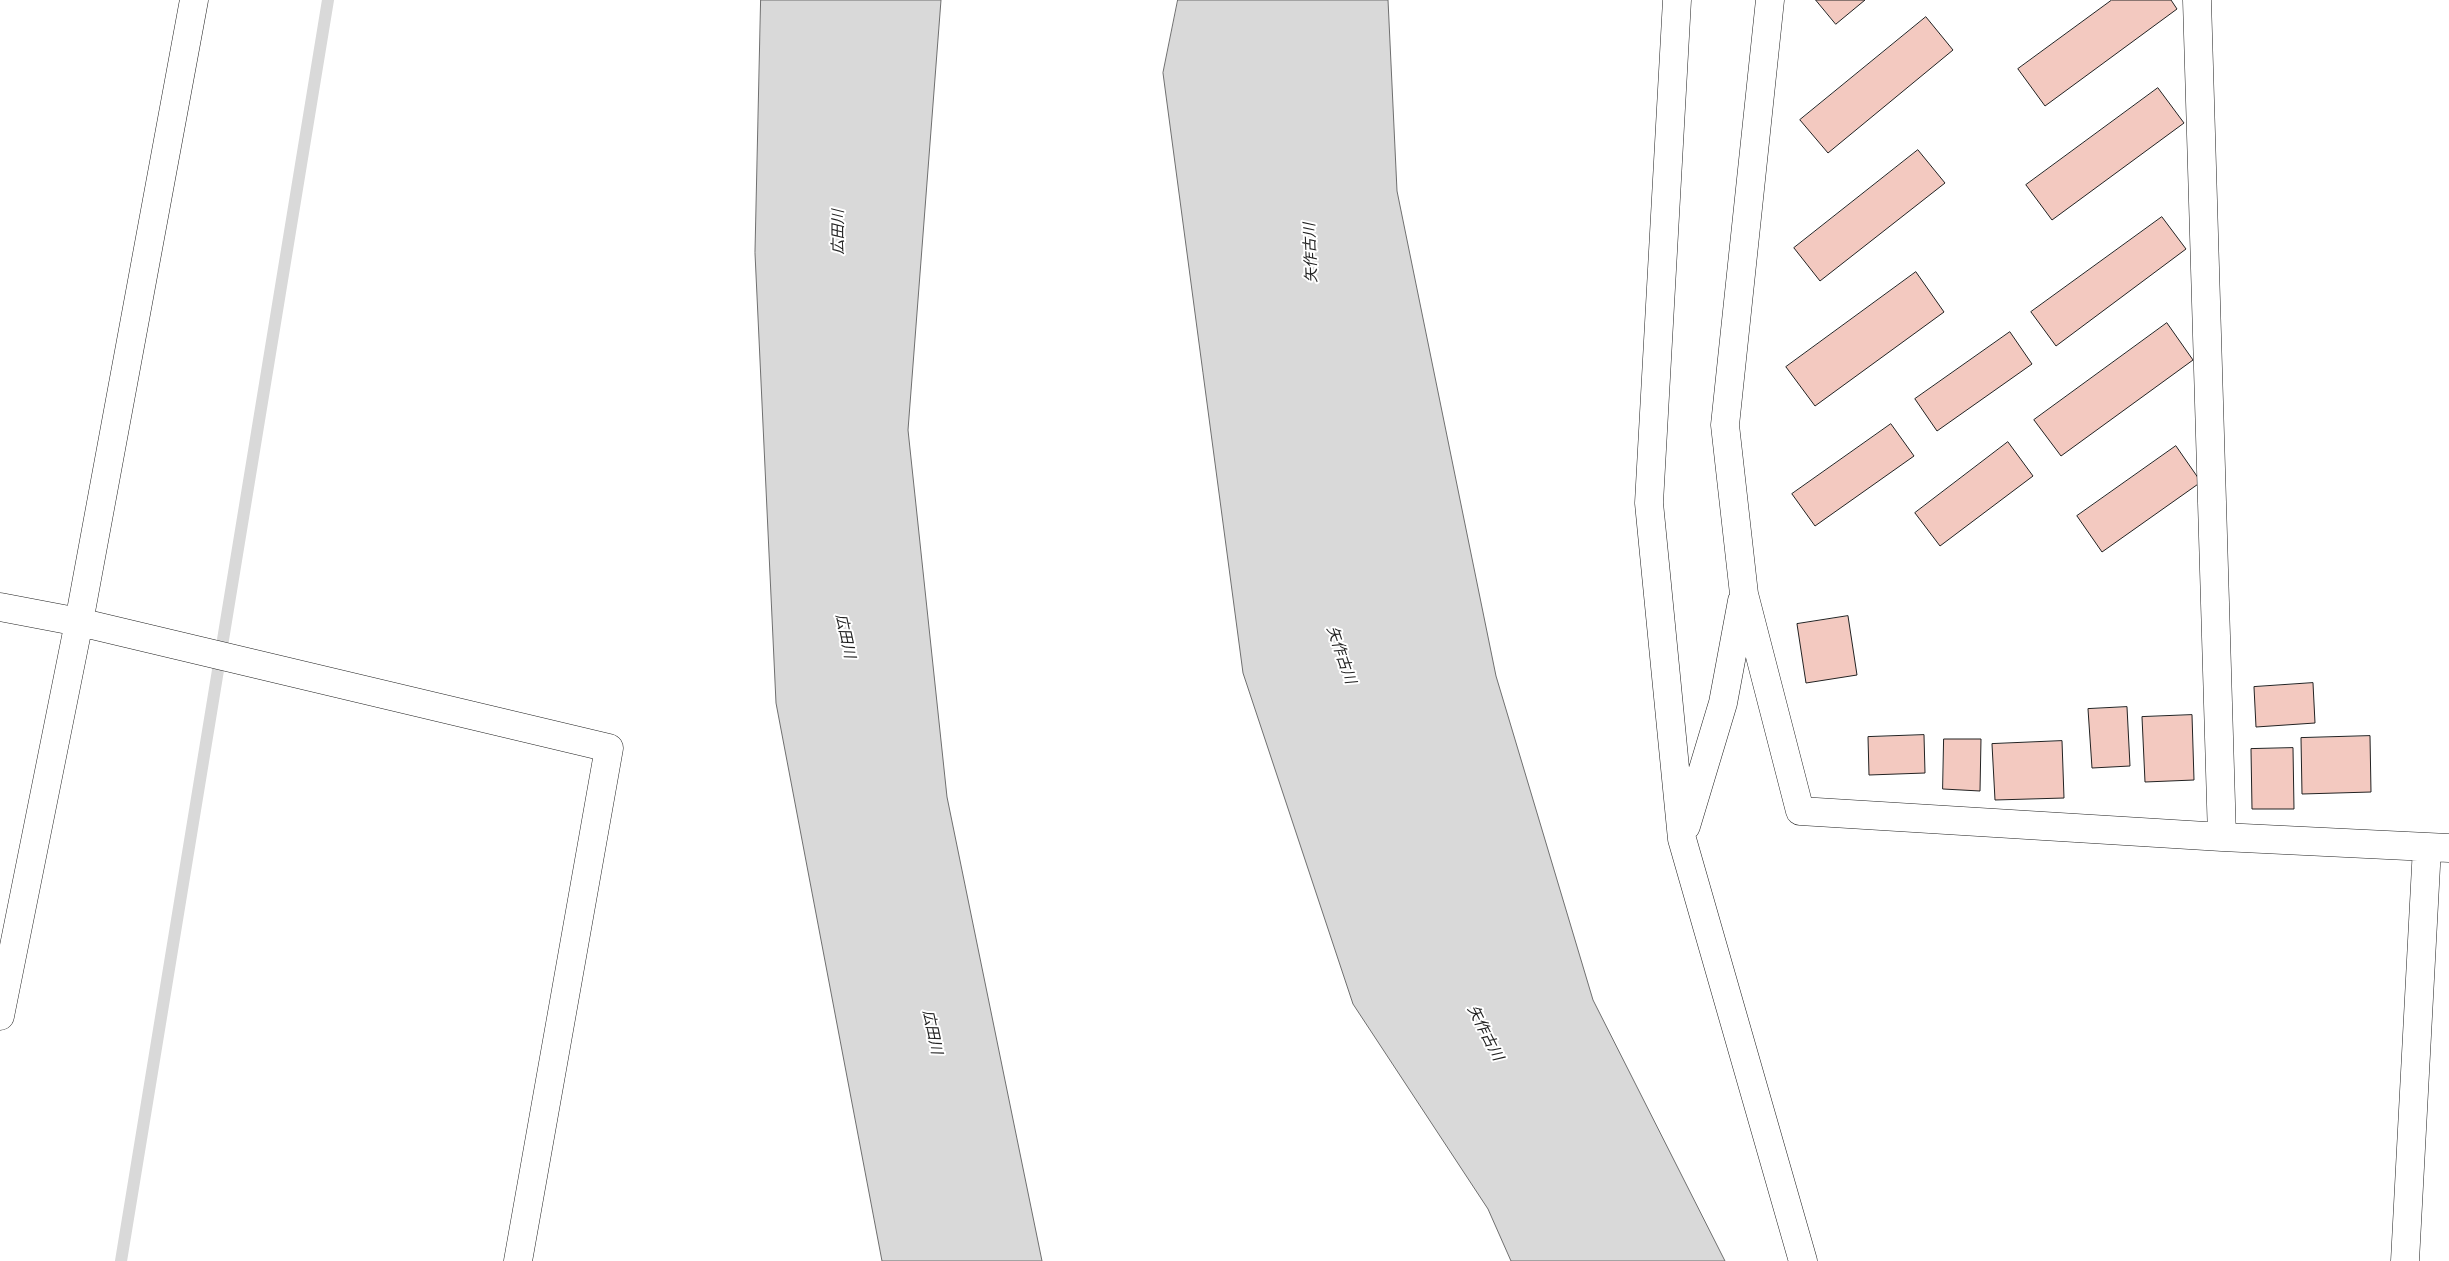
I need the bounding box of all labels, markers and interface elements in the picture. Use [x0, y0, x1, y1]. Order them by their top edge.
water label: 広田川 [830, 210, 848, 254]
water label: 矢作古川 [1301, 223, 1321, 283]
water label: 広田川 [832, 612, 858, 660]
water label: 矢作古川 [1323, 624, 1359, 686]
water label: 矢作古川 [1463, 1002, 1507, 1064]
water label: 広田川 [919, 1008, 945, 1056]

